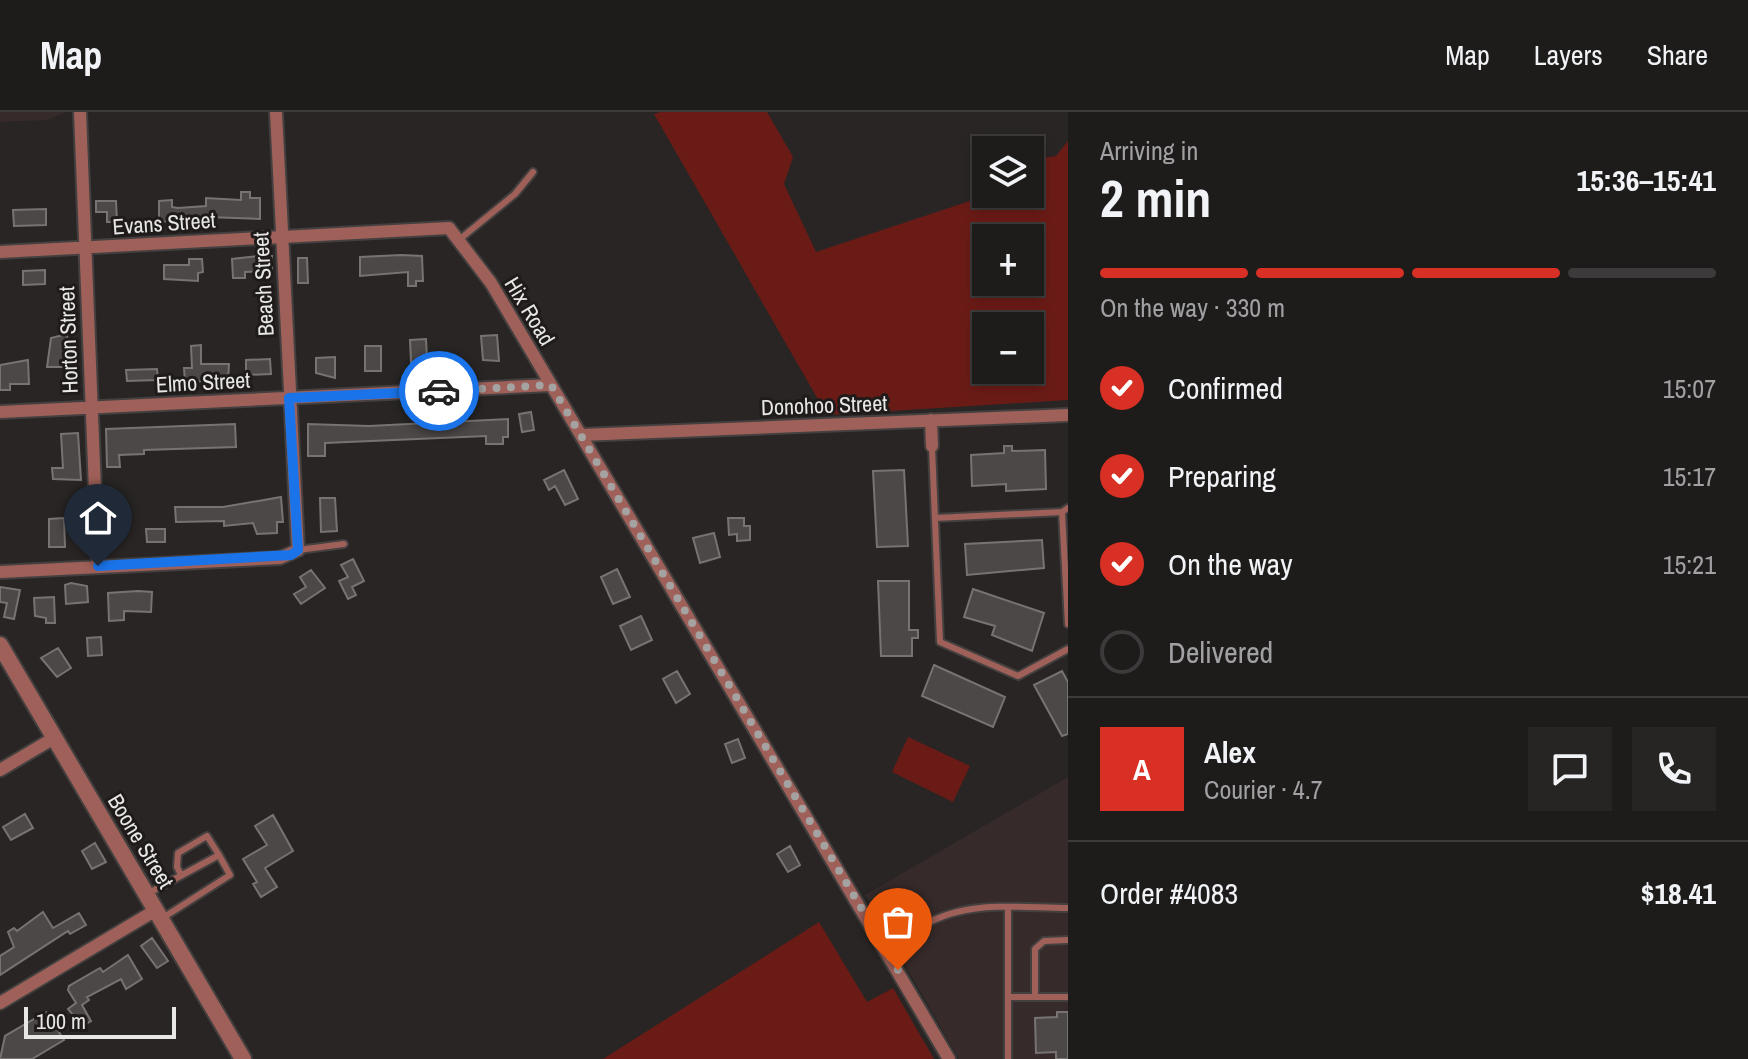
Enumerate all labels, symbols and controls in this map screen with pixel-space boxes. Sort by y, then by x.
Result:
text: Map [40,30,102,81]
text: Map [1445,36,1490,74]
text: Layers [1534,36,1603,74]
text: Share [1647,36,1708,74]
text: Arriving in [1100,133,1198,168]
map controls [972,136,1044,384]
button: layers [972,136,1044,208]
text: 15:36–15:41 [1577,160,1716,200]
text: 2 min [1100,163,1211,233]
street label: Evans Street [111,204,217,242]
button: + [972,224,1044,296]
street label: Beach Street [245,231,281,337]
street label: Hix Road [498,271,562,351]
street label: Horton Street [51,286,85,394]
text: On the way · 330 m [1100,290,1285,325]
button: − [972,312,1044,384]
courier [399,351,479,431]
street label: Elmo Street [155,365,251,399]
icon: check [1100,366,1144,410]
text: Confirmed [1168,368,1283,408]
icon: car [417,369,461,413]
text: 15:07 [1663,371,1716,406]
street label: Donohoo Street [760,388,888,422]
icon: check [1100,454,1144,498]
text: Preparing [1168,456,1276,496]
text: 15:17 [1663,459,1716,494]
pin [64,484,132,566]
icon: home [76,496,120,540]
icon: check [1100,542,1144,586]
text: On the way [1168,544,1292,584]
text: 15:21 [1663,547,1716,582]
text: Delivered [1168,632,1273,672]
button: chat [1528,727,1612,811]
button: phone [1632,727,1716,811]
text: Alex [1204,732,1256,772]
text: A [1133,749,1151,789]
text: Courier · 4.7 [1204,772,1323,807]
street label: Boone Street [101,788,181,894]
text: Order #4083 [1100,873,1238,913]
text: $18.41 [1641,873,1716,913]
pin [864,888,932,970]
icon: bag [876,900,920,944]
scale bar [24,1003,176,1039]
text: 100 m [36,1006,86,1036]

